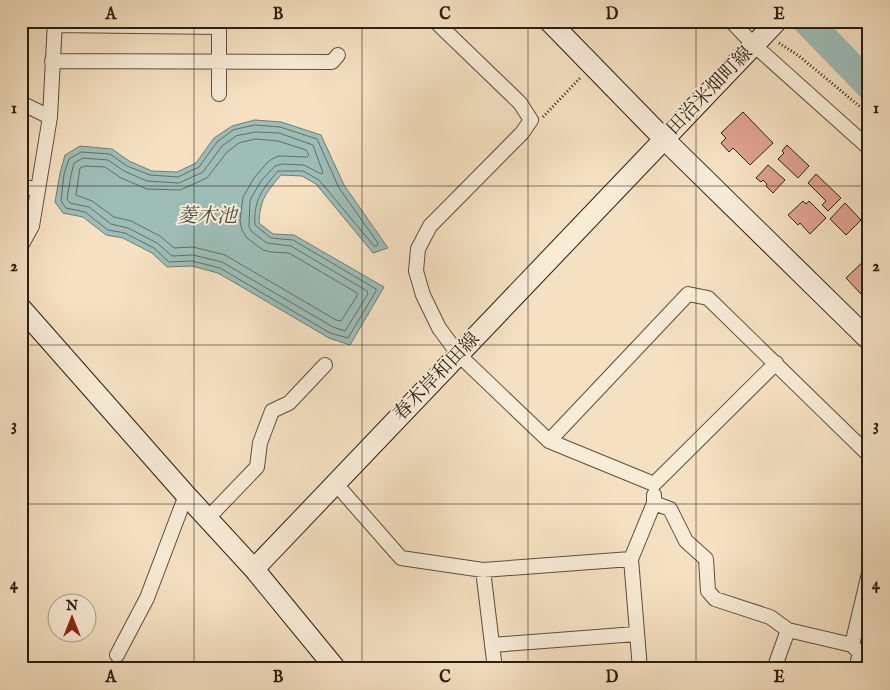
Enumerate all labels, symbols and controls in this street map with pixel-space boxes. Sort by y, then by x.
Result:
text: A [105,5,118,25]
text: B [273,5,284,25]
text: C [439,5,451,25]
text: D [606,5,619,25]
text: E [773,5,785,25]
street label: 田治米畑町線 [662,42,758,140]
text: 1 [11,99,17,119]
text: 1 [873,99,879,119]
water label: 菱木池 [177,204,239,229]
text: 2 [10,257,18,277]
text: 2 [872,257,880,277]
street label: 春木岸和田線 [389,328,485,426]
text: 3 [11,416,17,436]
text: 3 [873,416,879,436]
text: 4 [10,575,19,595]
text: 4 [872,575,881,595]
north arrow [48,592,98,642]
text: N [65,597,78,615]
text: A [105,668,118,688]
text: B [273,668,284,688]
text: C [439,668,451,688]
text: D [606,668,619,688]
text: E [773,668,785,688]

